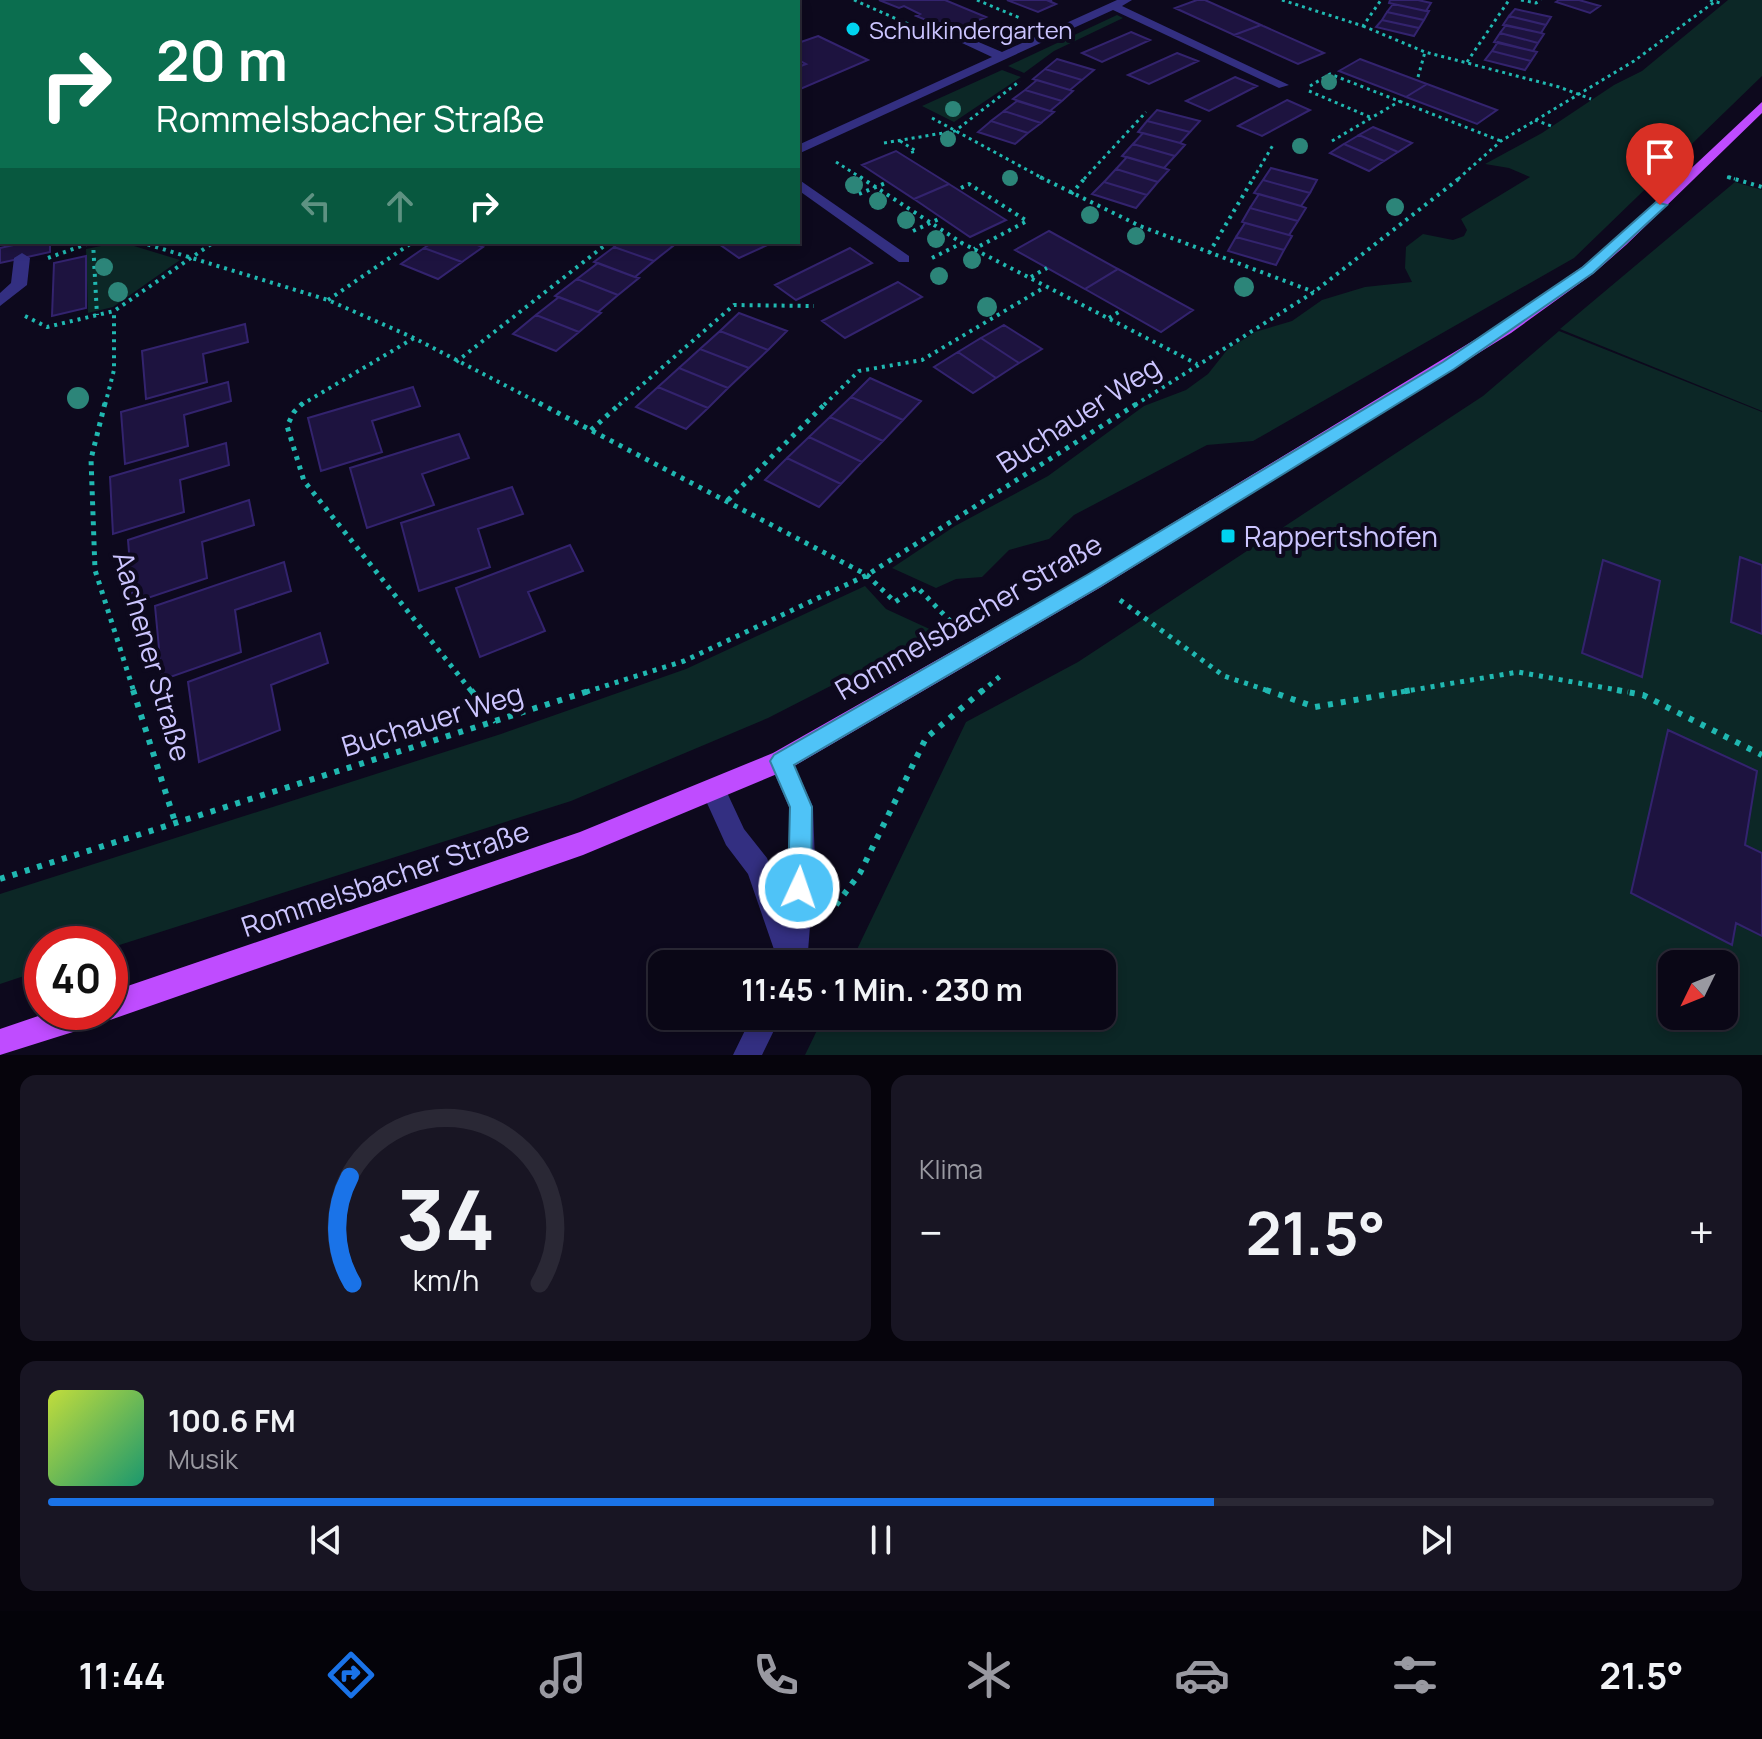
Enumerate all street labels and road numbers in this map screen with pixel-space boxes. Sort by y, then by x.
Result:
street label: Buchauer Weg [989,347,1167,481]
street label: Rommelsbacher Straße [828,524,1108,708]
street label: Aachener Straße [105,547,201,765]
street label: Buchauer Weg [337,673,527,765]
street label: Rommelsbacher Straße [236,811,534,945]

